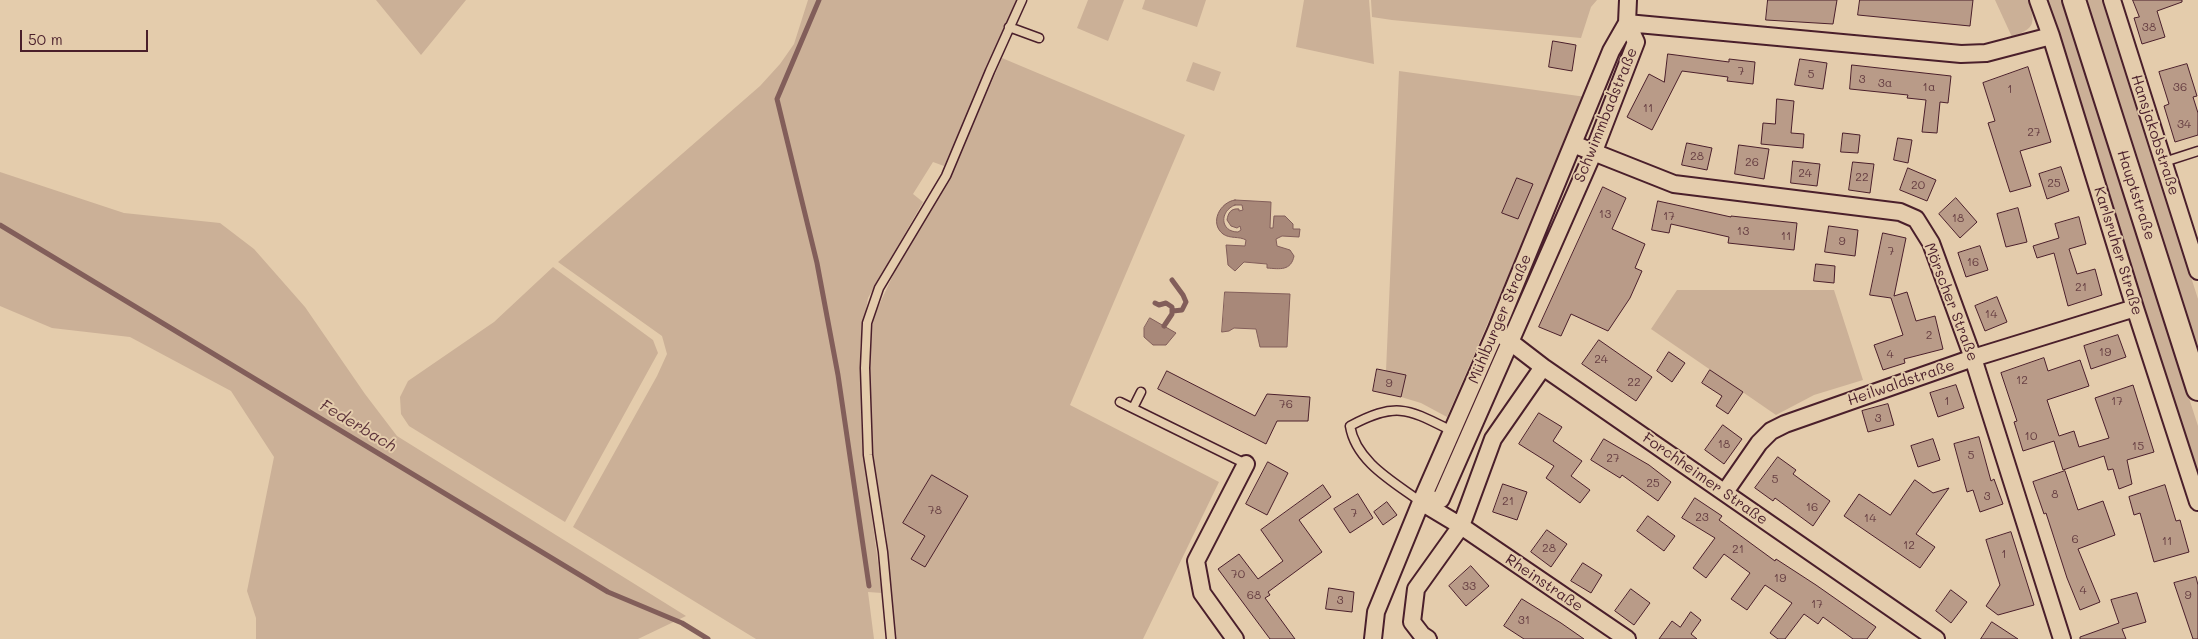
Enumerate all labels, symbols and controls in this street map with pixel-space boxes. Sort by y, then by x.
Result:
scale bar [22,20,150,52]
house number: 38 [2142,20,2156,34]
text: 50 m [28,29,63,49]
street label: Schwimmbadstraße [1571,45,1641,185]
house number: 7 [1738,64,1744,78]
house number: 5 [1808,67,1814,81]
house number: 3 [1858,72,1866,86]
street label: Hansjakobstraße [2127,72,2183,198]
house number: 3a [1878,76,1892,90]
house number: 1a [1923,80,1935,94]
house number: 36 [2173,80,2187,94]
house number: 1 [2007,82,2013,96]
house number: 11 [1643,101,1653,115]
house number: 34 [2177,117,2191,131]
house number: 27 [2027,125,2041,139]
street label: Hauptstraße [2113,148,2159,242]
house number: 28 [1690,149,1704,163]
house number: 26 [1745,155,1759,169]
house number: 24 [1798,166,1812,180]
house number: 22 [1855,170,1869,184]
house number: 25 [2047,176,2061,190]
house number: 20 [1911,178,1925,192]
street label: Karlsruher Straße [2090,185,2146,317]
house number: 13 [1599,207,1611,221]
house number: 17 [1663,209,1675,223]
house number: 18 [1952,211,1964,225]
house number: 13 [1737,224,1749,238]
house number: 11 [1781,229,1791,243]
house number: 9 [1838,234,1846,248]
street label: Mörscher Straße [1920,240,1982,364]
house number: 7 [1888,244,1894,258]
street label: Mühlburger Straße [1465,252,1535,386]
house number: 16 [1967,255,1979,269]
house number: 21 [2075,280,2087,294]
house number: 14 [1985,307,1997,321]
house number: 2 [1926,328,1932,342]
house number: 19 [2099,345,2111,359]
house number: 4 [1886,347,1894,361]
house number: 24 [1594,352,1608,366]
street label: Heilwaldstraße [1845,356,1957,410]
house number: 12 [2016,373,2028,387]
house number: 22 [1627,375,1641,389]
house number: 9 [1385,376,1393,390]
house number: 1 [1944,394,1950,408]
house number: 17 [2111,394,2123,408]
water label: Federbach [316,396,400,456]
house number: 76 [1279,397,1293,411]
house number: 3 [1874,411,1882,425]
street label: Forchheimer Straße [1639,429,1771,529]
house number: 10 [2025,429,2037,443]
house number: 18 [1718,437,1730,451]
house number: 15 [2132,439,2144,453]
house number: 5 [1968,448,1974,462]
house number: 27 [1606,451,1620,465]
house number: 5 [1772,472,1778,486]
house number: 25 [1646,476,1660,490]
house number: 8 [2051,487,2059,501]
house number: 3 [1983,489,1991,503]
house number: 21 [1502,494,1514,508]
house number: 16 [1806,500,1818,514]
house number: 78 [928,503,942,517]
house number: 7 [1351,506,1357,520]
house number: 23 [1695,510,1709,524]
house number: 14 [1864,511,1876,525]
house number: 6 [2071,532,2079,546]
house number: 11 [2162,534,2172,548]
house number: 12 [1903,538,1915,552]
house number: 28 [1542,541,1556,555]
house number: 21 [1732,542,1744,556]
house number: 1 [2001,547,2007,561]
street label: Rheinstraße [1502,550,1586,616]
house number: 70 [1231,567,1245,581]
house number: 19 [1774,571,1786,585]
house number: 33 [1462,579,1476,593]
house number: 4 [2079,583,2087,597]
house number: 68 [1247,588,1261,602]
house number: 9 [2184,588,2192,602]
house number: 3 [1336,593,1344,607]
house number: 17 [1811,597,1823,611]
house number: 31 [1518,613,1530,627]

